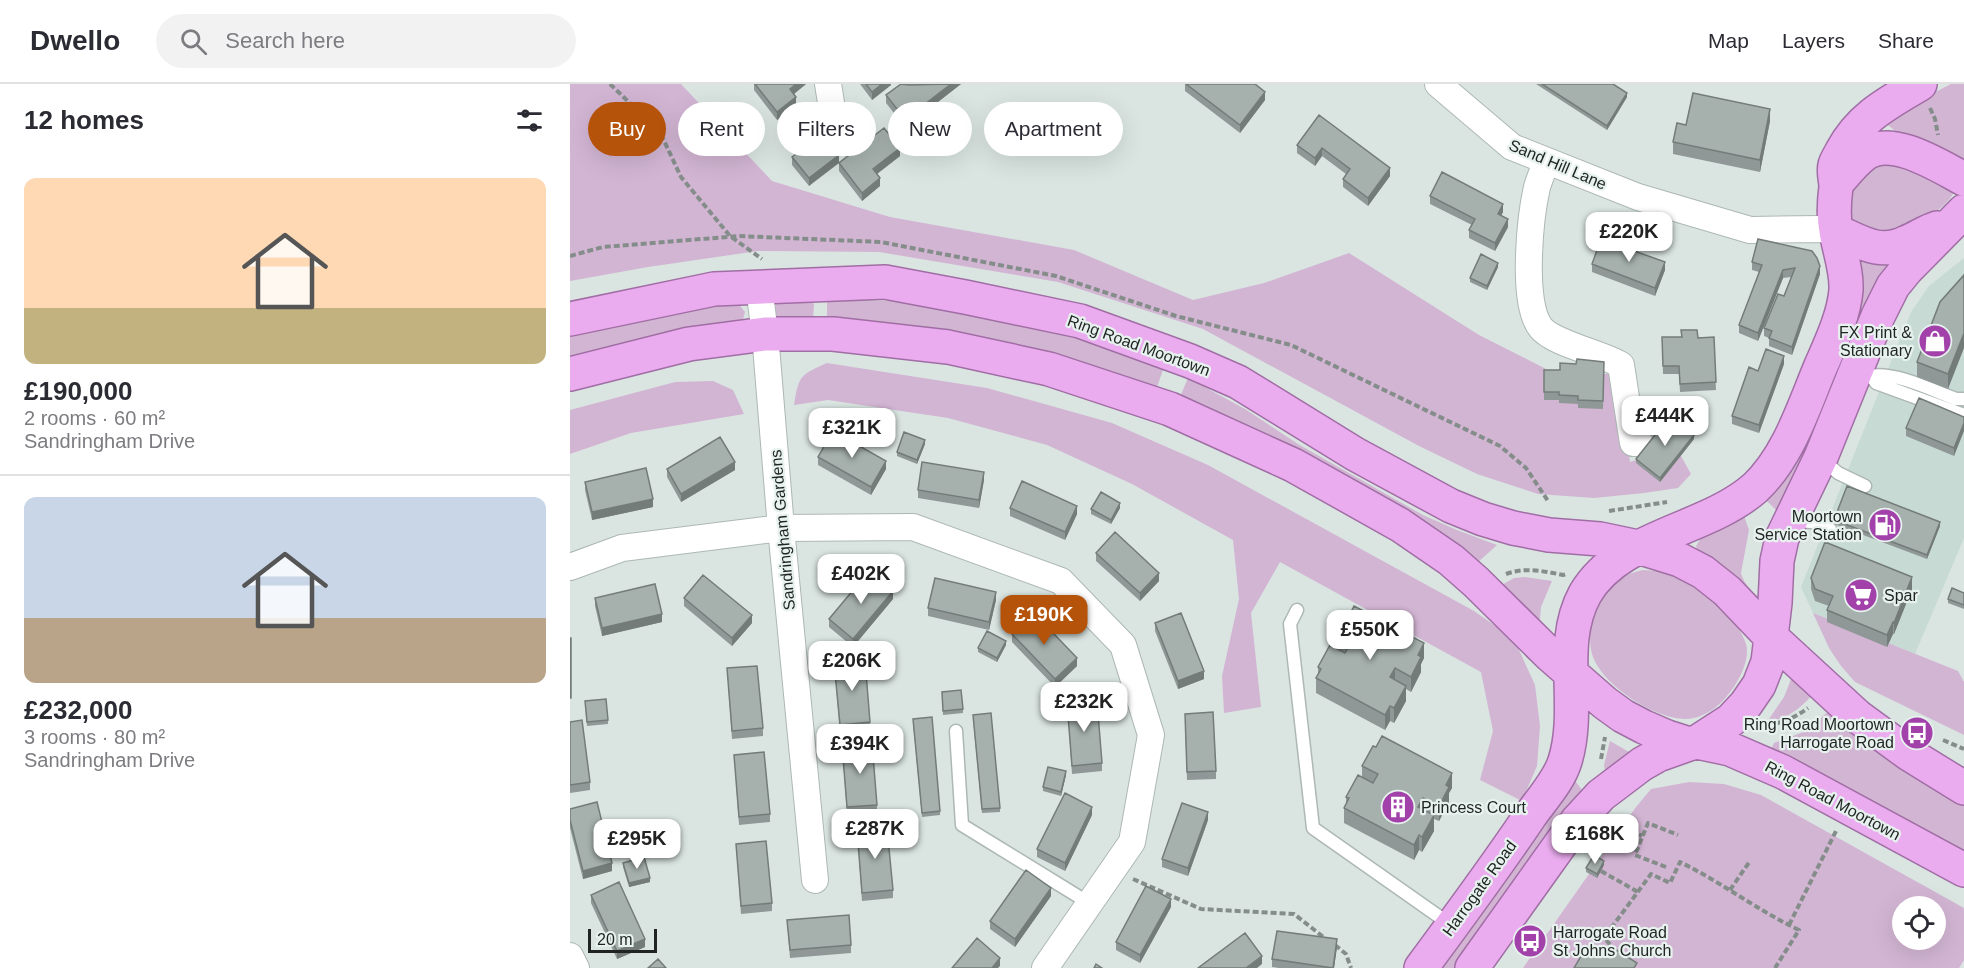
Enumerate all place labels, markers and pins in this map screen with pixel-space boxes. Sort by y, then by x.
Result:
pin: £220K [1587,212,1671,263]
shop icon: FX Print & Stationary [1917,323,1953,359]
place label: FX Print & Stationary [1839,324,1912,359]
pin: £444K [1623,396,1707,447]
pin: £321K [810,408,894,459]
fuel station icon: Moortown Service Station [1867,507,1903,543]
place label: Moortown Service Station [1754,508,1862,543]
pin: £402K [819,554,903,605]
supermarket icon: Spar [1843,577,1879,613]
place label: Spar [1884,587,1918,604]
pin: £190K [1002,595,1086,646]
pin: £550K [1328,610,1412,661]
pin: £206K [810,641,894,692]
pin: £232K [1042,682,1126,733]
bus stop icon: Ring Road Moortown Harrogate Road [1899,715,1935,751]
place label: Ring Road Moortown Harrogate Road [1744,716,1894,751]
pin: £394K [818,724,902,775]
building icon: Princess Court [1380,789,1416,825]
place label: Princess Court [1421,799,1526,816]
pin: £287K [833,809,917,860]
pin: £168K [1553,814,1637,865]
pin: £295K [595,819,679,870]
bus stop icon: Harrogate Road St Johns Church [1512,923,1548,959]
place label: Harrogate Road St Johns Church [1553,924,1671,959]

